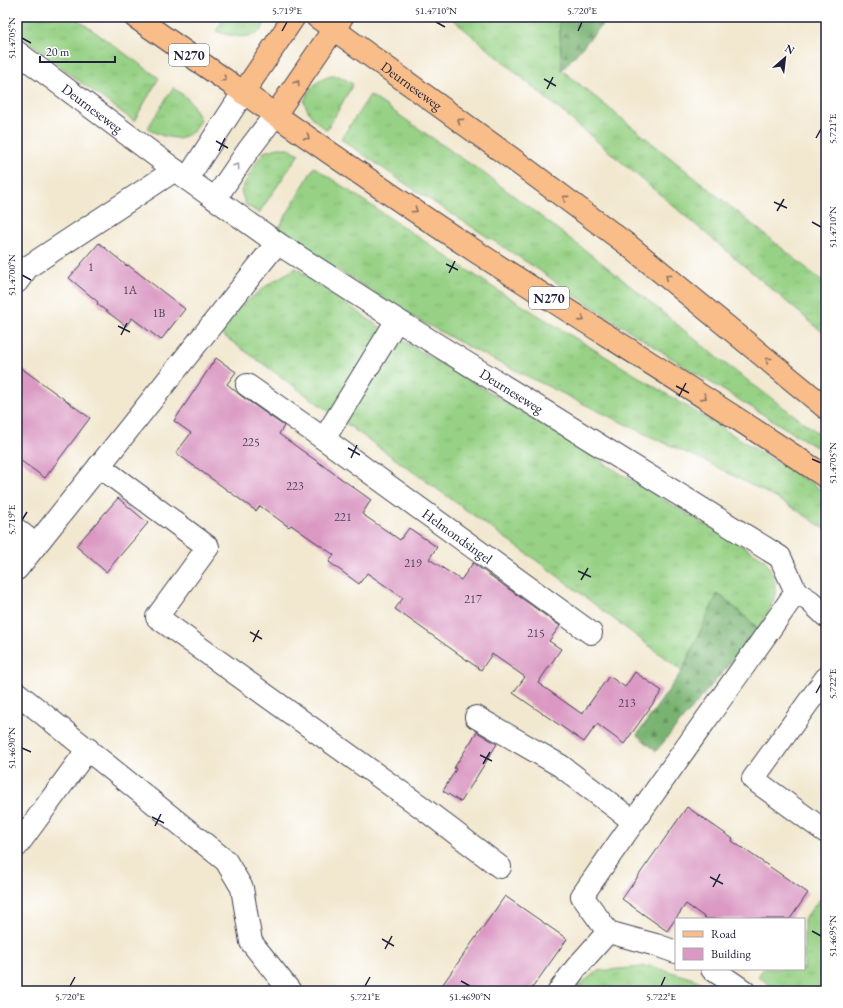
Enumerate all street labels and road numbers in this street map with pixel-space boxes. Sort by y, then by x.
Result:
road number: N270 [169,44,209,66]
street label: Deurneseweg [377,57,447,115]
street label: Deurneseweg [58,80,127,137]
road number: N270 [529,287,569,309]
street label: Deurneseweg [476,364,548,418]
street label: Helmondsingel [419,504,497,568]

